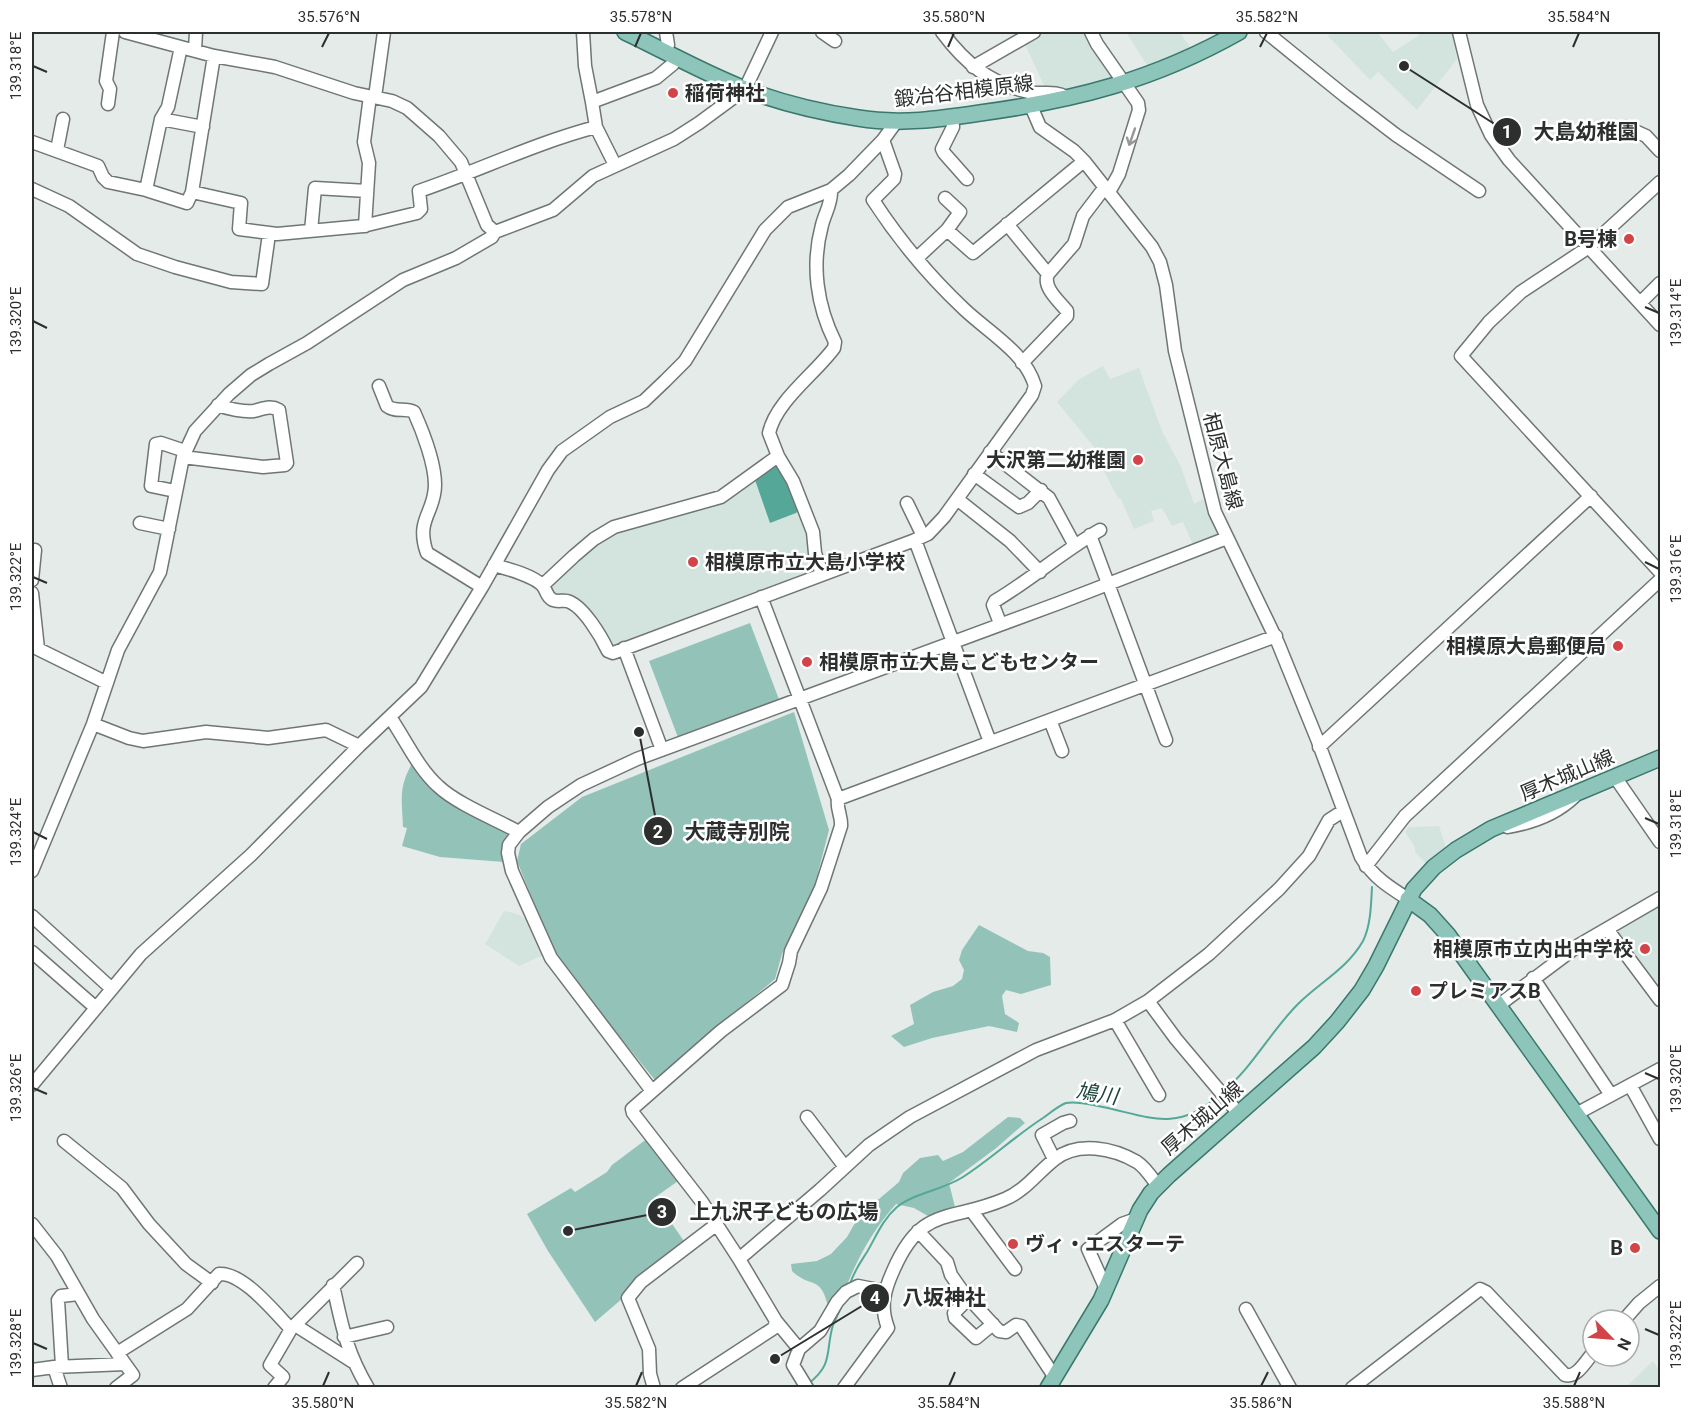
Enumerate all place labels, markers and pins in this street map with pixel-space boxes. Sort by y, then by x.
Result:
place label: 稲荷神社 [685,81,765,105]
marker: 稲荷神社 [666,86,680,100]
callout: 大島幼稚園 [1492,113,1651,152]
place label: B号棟 [1564,227,1617,251]
marker: B号棟 [1622,232,1636,246]
place label: 大沢第二幼稚園 [986,448,1126,472]
marker: 大沢第二幼稚園 [1131,453,1145,467]
place label: 相模原市立大島小学校 [705,550,905,574]
marker: 相模原市立大島小学校 [686,555,700,569]
place label: 相模原大島郵便局 [1446,634,1606,658]
marker: 相模原大島郵便局 [1611,639,1625,653]
place label: 相模原市立大島こどもセンター [819,650,1099,674]
marker: 相模原市立大島こどもセンター [800,655,814,669]
callout: 大蔵寺別院 [643,812,802,851]
place label: 相模原市立内出中学校 [1433,937,1633,961]
marker: 相模原市立内出中学校 [1638,942,1652,956]
place label: プレミアスB [1428,979,1541,1003]
marker: プレミアスB [1409,984,1423,998]
callout: 上九沢子どもの広場 [647,1192,890,1231]
place label: ヴィ・エスターテ [1025,1232,1185,1256]
place label: B [1610,1236,1623,1260]
marker: ヴィ・エスターテ [1006,1237,1020,1251]
marker: B [1628,1241,1642,1255]
callout: 八坂神社 [860,1279,998,1318]

